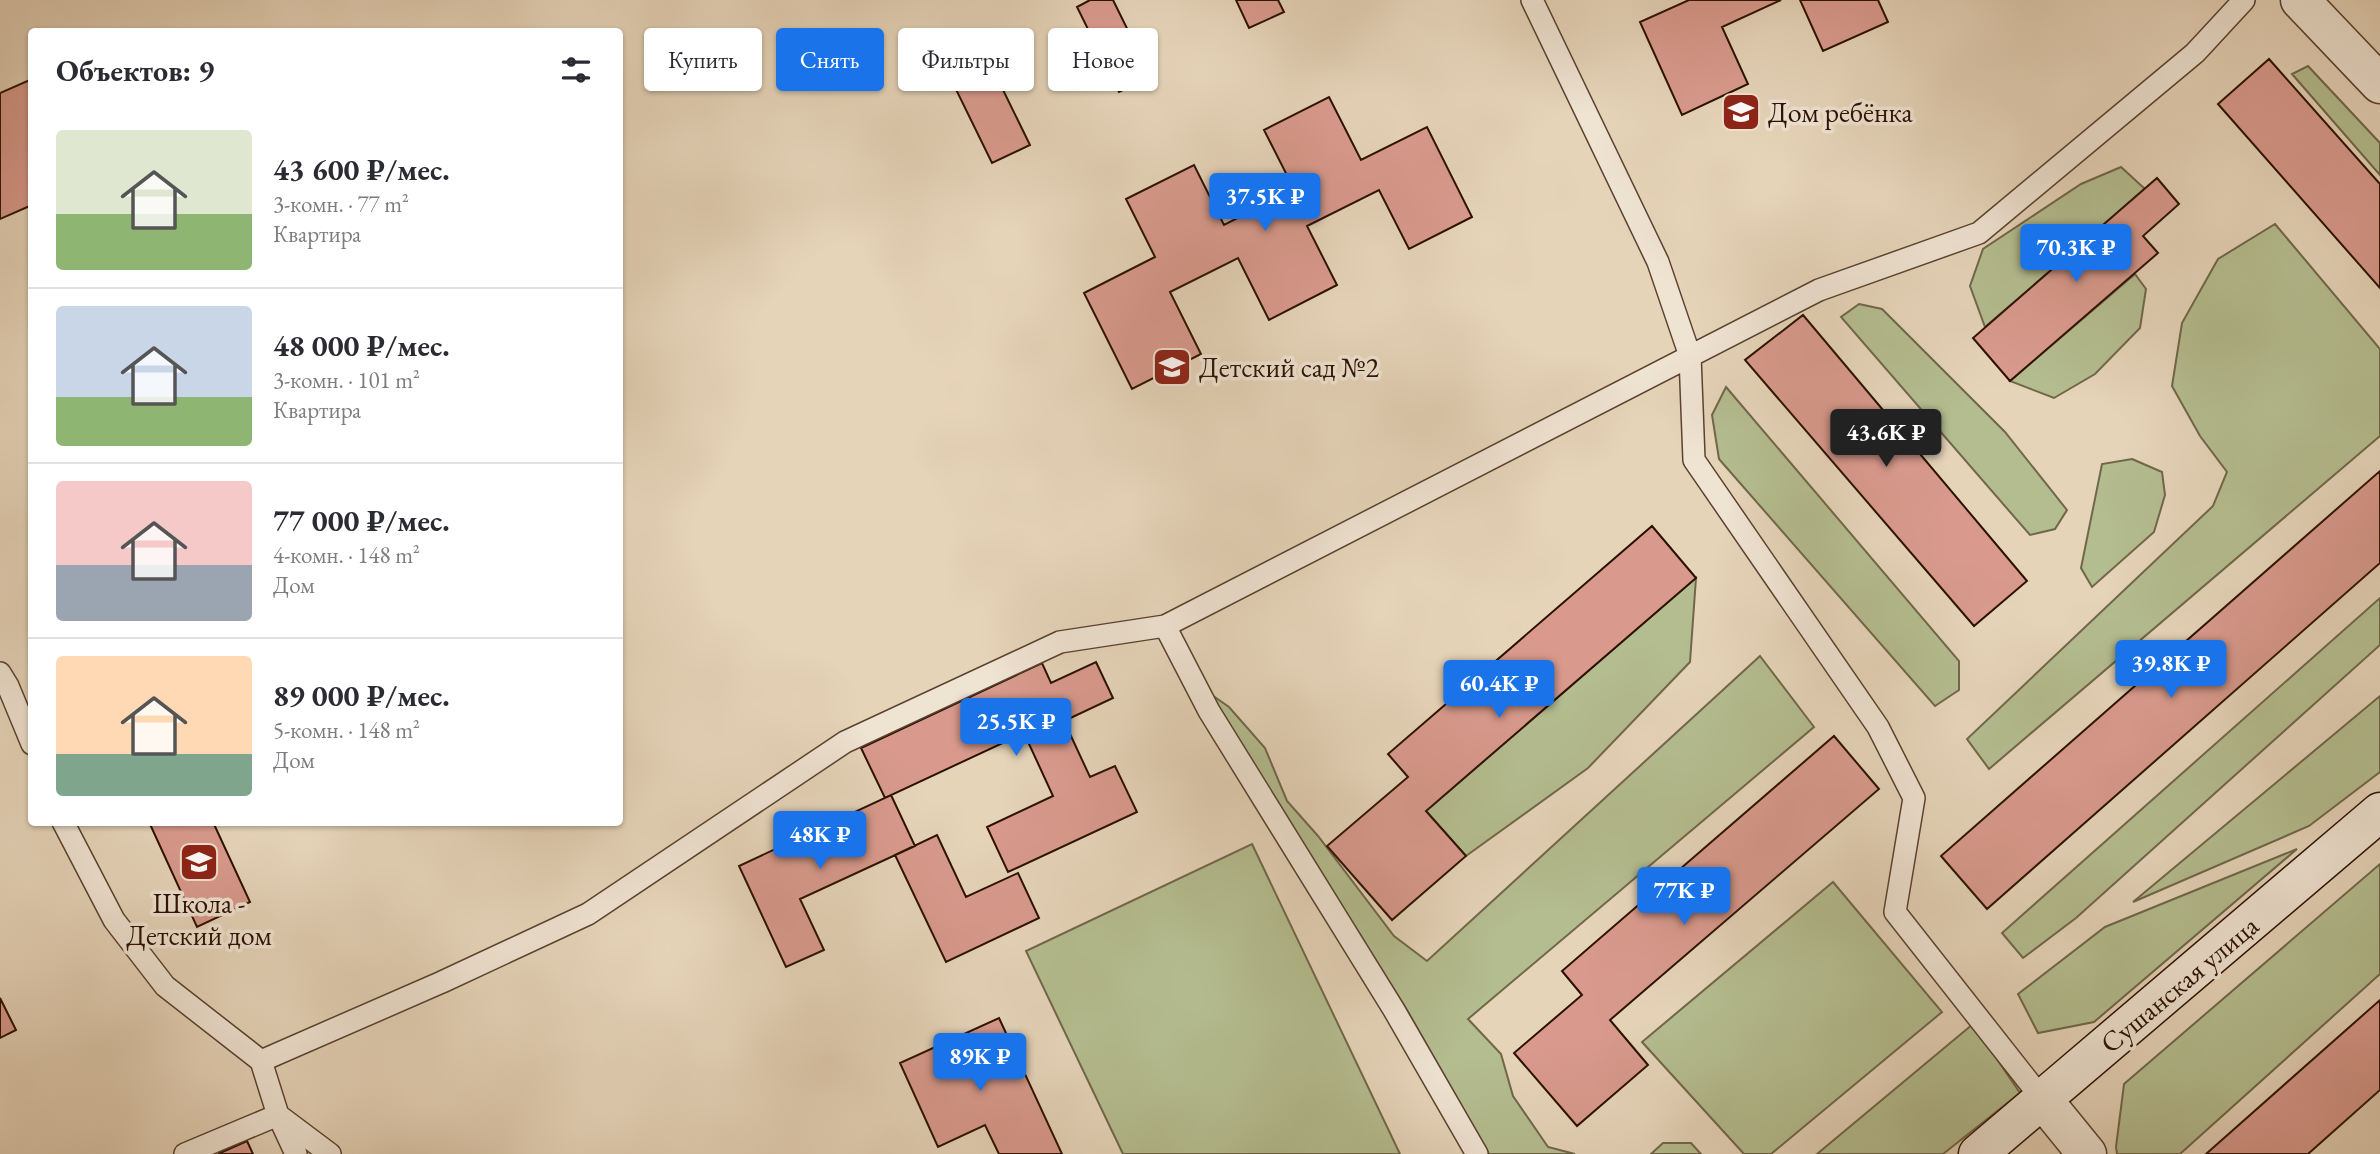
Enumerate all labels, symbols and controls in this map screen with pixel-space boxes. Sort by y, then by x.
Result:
chip: Купить [644,28,762,91]
chip: Снять [776,28,884,91]
chip: Фильтры [898,28,1034,91]
chip: Новое [1048,28,1158,91]
text: Объектов: 9 [56,51,214,90]
icon: filters [557,51,595,89]
school or university icon: Дом ребёнка [1720,91,1762,133]
place label: Дом ребёнка [1768,94,1914,130]
text: 43 600 ₽/мес. [273,150,450,189]
icon: home [112,158,196,242]
pin: 37.5K ₽ [1200,174,1330,233]
text: 37.5K ₽ [1225,181,1305,211]
text: 3-комн. · 77 m² [273,189,409,219]
text: Квартира [273,219,361,249]
pin: 70.3K ₽ [2011,224,2141,284]
text: 70.3K ₽ [2036,232,2116,262]
text: 48 000 ₽/мес. [273,326,450,365]
icon: home [112,334,196,418]
school or university icon: Детский сад №2 [1151,346,1193,388]
place label: Детский сад №2 [1199,349,1379,385]
text: 3-комн. · 101 m² [273,365,420,395]
text: Квартира [273,395,361,425]
pin: 43.6K ₽ [1821,410,1951,469]
text: 43.6K ₽ [1846,417,1926,447]
text: 77 000 ₽/мес. [273,501,450,540]
icon: home [112,509,196,593]
text: 4-комн. · 148 m² [273,540,420,570]
text: Дом [273,570,315,600]
pin: 39.8K ₽ [2106,640,2236,700]
text: 39.8K ₽ [2131,648,2211,678]
pin: 60.4K ₽ [1434,660,1564,720]
text: 60.4K ₽ [1459,668,1539,698]
text: 89 000 ₽/мес. [273,676,450,715]
icon: home [112,684,196,768]
pin: 25.5K ₽ [951,698,1081,758]
text: 25.5K ₽ [976,706,1056,736]
text: 5-комн. · 148 m² [273,715,420,745]
text: Дом [273,745,315,775]
pin: 48K ₽ [771,812,869,871]
text: 48K ₽ [789,819,851,849]
school or university icon: Школа - Детский дом [178,841,220,883]
pin: 77K ₽ [1635,867,1733,927]
text: 77K ₽ [1653,875,1715,905]
place label: Школа - Детский дом [126,885,272,953]
street label: Сушанская улица [2092,907,2266,1061]
pin: 89K ₽ [931,1034,1029,1093]
text: 89K ₽ [949,1041,1011,1071]

